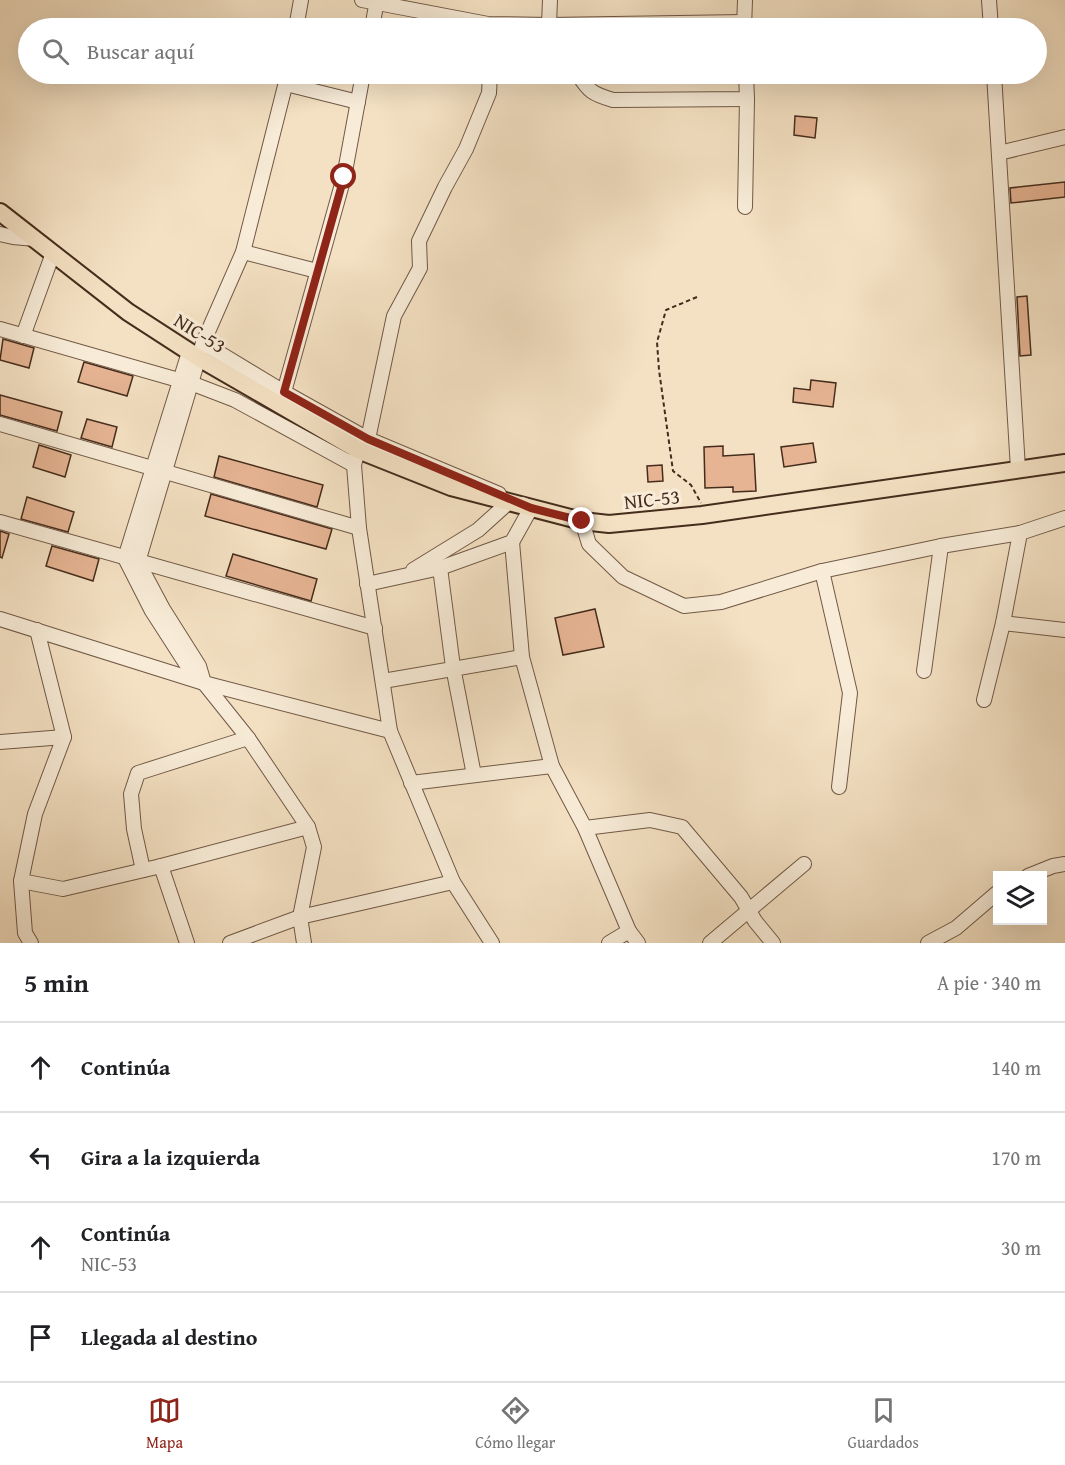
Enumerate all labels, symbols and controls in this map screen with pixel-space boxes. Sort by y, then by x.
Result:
search box [18,18,1047,84]
icon: search [39,35,72,68]
text: Buscar aquí [87,35,194,67]
route start [330,163,356,189]
street label: NIC-53 [169,305,232,360]
street label: NIC-53 [622,481,681,516]
route end [568,507,594,533]
map controls [993,871,1047,925]
button: layers [993,871,1047,925]
text: 5 min [24,963,89,1002]
text: A pie · 340 m [937,968,1041,997]
icon: ahead [24,1051,57,1084]
text: Continúa [81,1051,170,1083]
text: 140 m [991,1053,1041,1082]
icon: left [24,1141,57,1174]
text: Gira a la izquierda [81,1141,260,1173]
text: 170 m [991,1143,1041,1172]
text: Continúa [81,1217,170,1249]
icon: ahead [24,1231,57,1264]
text: 30 m [1001,1233,1041,1262]
text: NIC-53 [81,1249,137,1278]
icon: arrive [24,1321,57,1354]
text: Llegada al destino [81,1321,257,1353]
tab: Mapa [146,1394,183,1454]
tab: Cómo llegar [475,1394,555,1454]
tab: Guardados [848,1394,919,1454]

